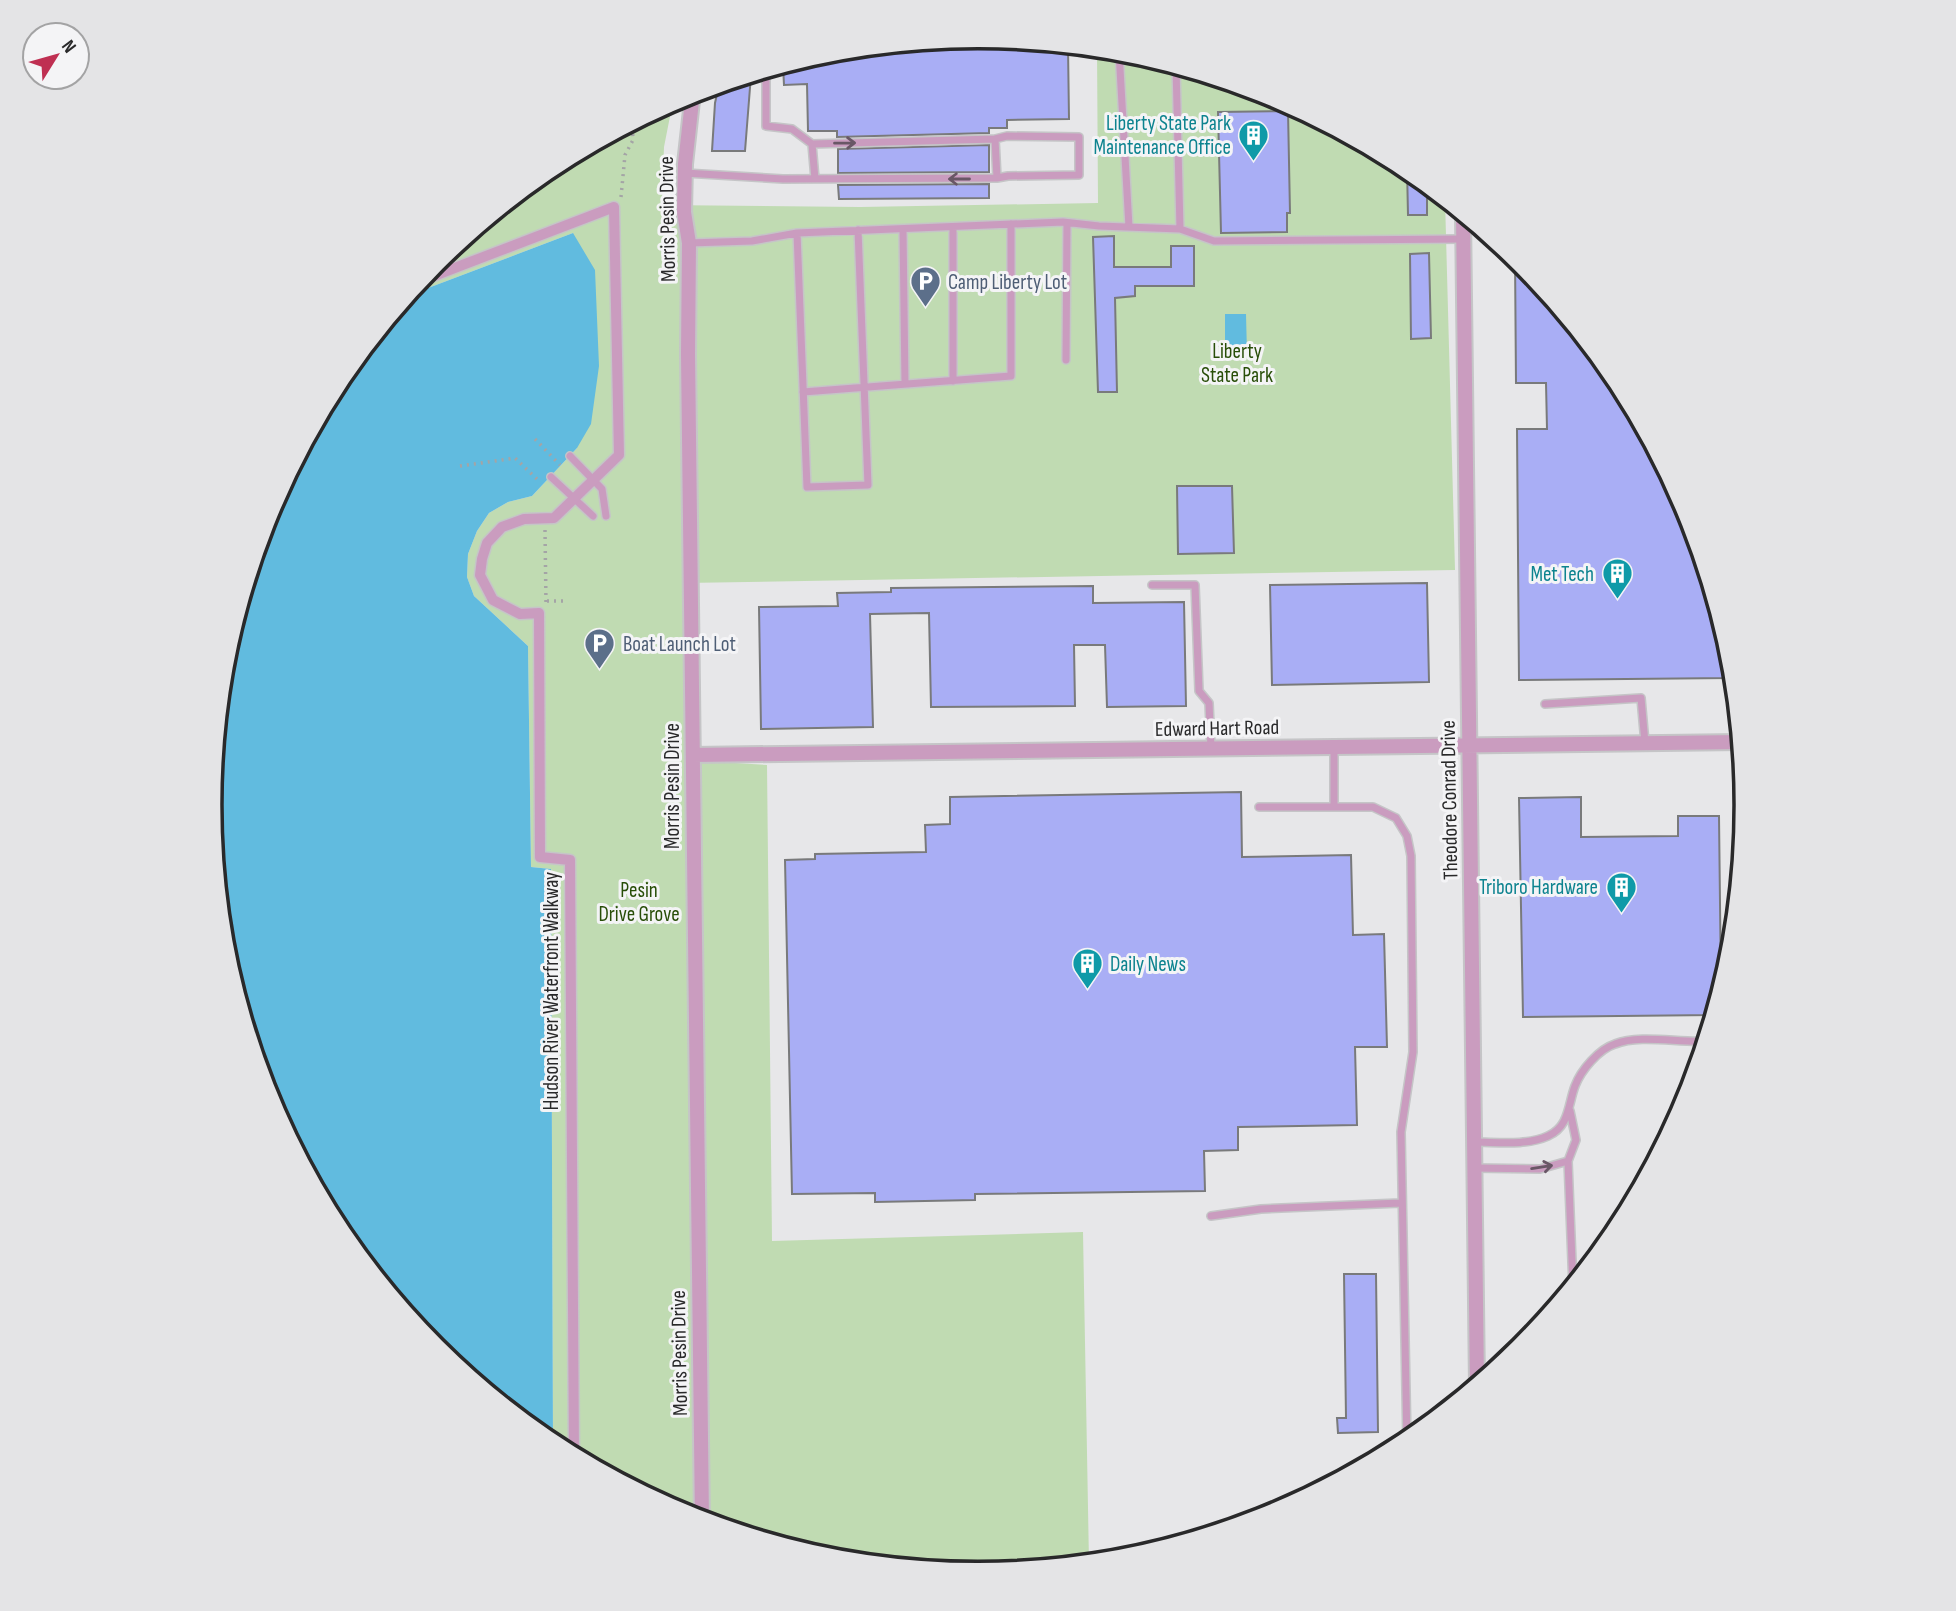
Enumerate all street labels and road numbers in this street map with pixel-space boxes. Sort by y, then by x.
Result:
street label: Morris Pesin Drive [654,156,681,282]
street label: Edward Hart Road [1155,715,1279,742]
street label: Theodore Conrad Drive [1436,720,1463,880]
street label: Morris Pesin Drive [660,723,685,849]
street label: Hudson River Waterfront Walkway [539,872,564,1110]
street label: Morris Pesin Drive [666,1290,693,1416]

